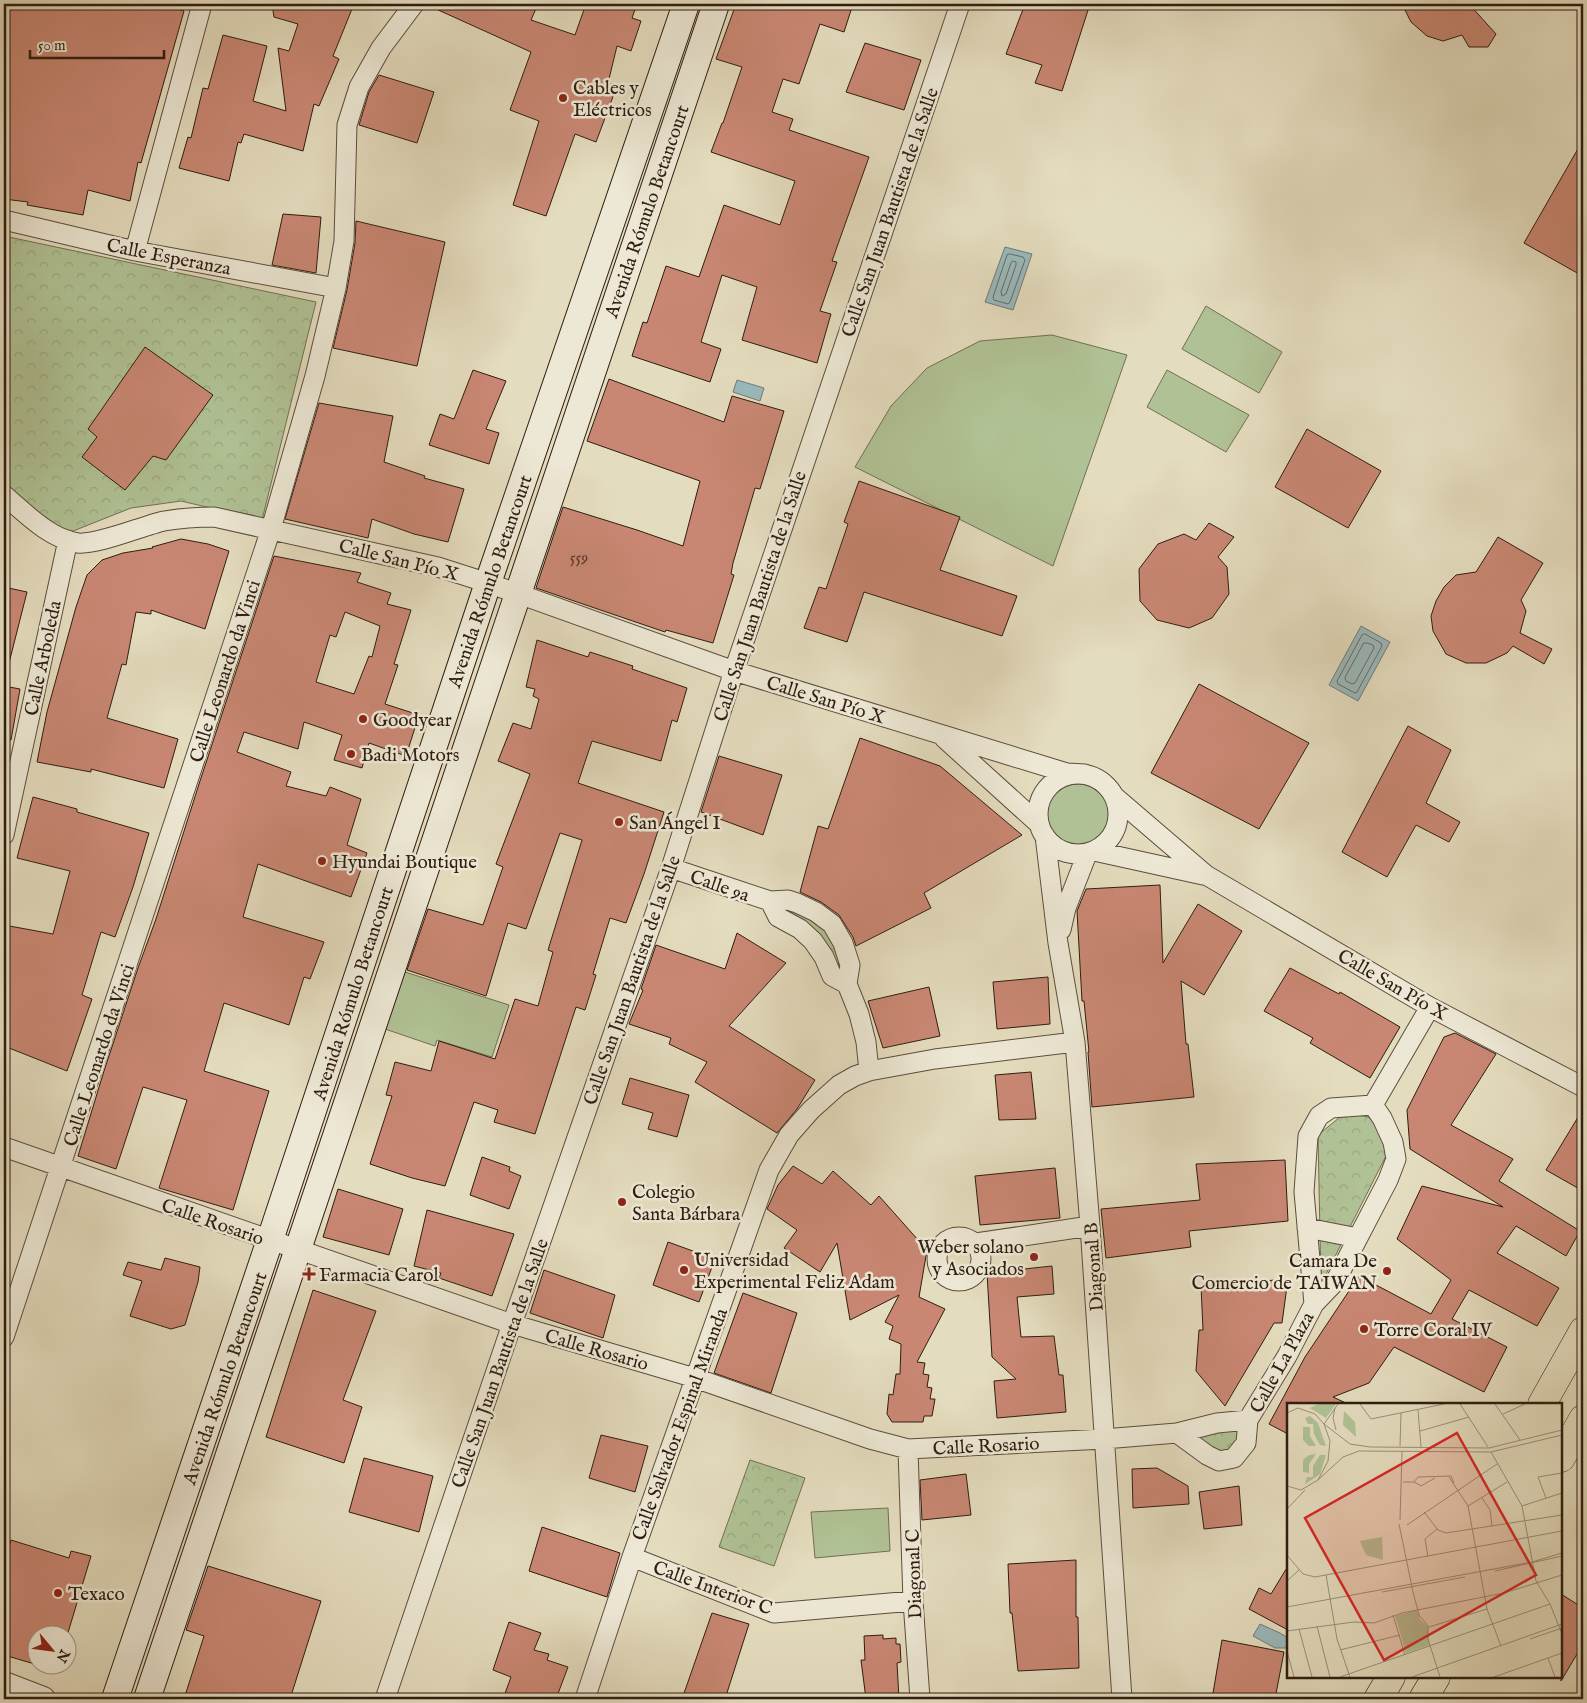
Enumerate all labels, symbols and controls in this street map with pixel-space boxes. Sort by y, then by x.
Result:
scale bar [30,28,164,60]
text: 50 m [38,36,66,55]
place label: Cables y Eléctricos [573,77,652,123]
street label: Calle San Juan Bautista de la Salle [837,85,945,340]
marker: Cables y Eléctricos [557,92,569,104]
street label: Avenida Rómulo Betancourt [600,102,696,322]
street label: Calle Esperanza [104,234,234,282]
street label: Calle San Juan Bautista de la Salle [709,468,813,725]
street label: Avenida Rómulo Betancourt [443,472,539,692]
street label: Calle San Pío X [336,534,462,588]
house number: 559 [570,549,588,569]
street label: Calle Leonardo da Vinci [185,577,267,766]
street label: Calle Arboleda [20,598,68,718]
street label: Calle San Pío X [763,671,888,731]
place label: Goodyear [373,709,452,733]
marker: Goodyear [357,713,369,725]
place label: Badi Motors [361,744,459,768]
marker: Badi Motors [345,748,357,760]
place label: San Ángel I [629,811,721,836]
marker: San Ángel I [613,816,625,828]
place label: Hyundai Boutique [332,851,477,875]
street label: Calle San Juan Bautista de la Salle [579,853,687,1108]
marker: Hyundai Boutique [316,855,328,867]
street label: Calle 9a [686,866,753,909]
street label: Avenida Rómulo Betancourt [308,883,400,1105]
street label: Calle San Pío X [1333,945,1452,1027]
street label: Calle Leonardo da Vinci [59,961,141,1150]
place label: Colegio Santa Bárbara [632,1181,741,1227]
street label: Calle Rosario [158,1194,267,1252]
marker: Colegio Santa Bárbara [616,1196,628,1208]
street label: Diagonal B [1080,1222,1110,1312]
street label: Calle San Juan Bautista de la Salle [447,1236,555,1491]
place label: Weber solano y Asociados [917,1236,1024,1282]
place label: Universidad Experimental Feliz Adam [694,1249,895,1295]
place label: Camara De Comercio de TAIWAN [1191,1250,1377,1296]
marker: Weber solano y Asociados [1028,1251,1040,1263]
place label: Farmacia Carol [319,1264,439,1288]
marker: Universidad Experimental Feliz Adam [678,1264,690,1276]
marker: Camara De Comercio de TAIWAN [1381,1265,1393,1277]
marker: Farmacia Carol [303,1268,315,1280]
street label: Avenida Rómulo Betancourt [178,1269,274,1489]
street label: Calle Salvador Espinal Miranda [628,1305,734,1544]
street label: Calle La Plaza [1245,1307,1321,1418]
place label: Torre Coral IV [1374,1319,1493,1343]
marker: Torre Coral IV [1358,1323,1370,1335]
street label: Calle Rosario [542,1325,651,1377]
inset map [1287,1403,1562,1678]
street label: Calle Rosario [932,1432,1040,1462]
street label: Diagonal C [901,1528,929,1619]
street label: Calle Interior C [649,1556,775,1622]
place label: Texaco [68,1583,125,1607]
marker: Texaco [52,1587,64,1599]
north arrow [28,1626,78,1676]
text: N [52,1645,74,1665]

